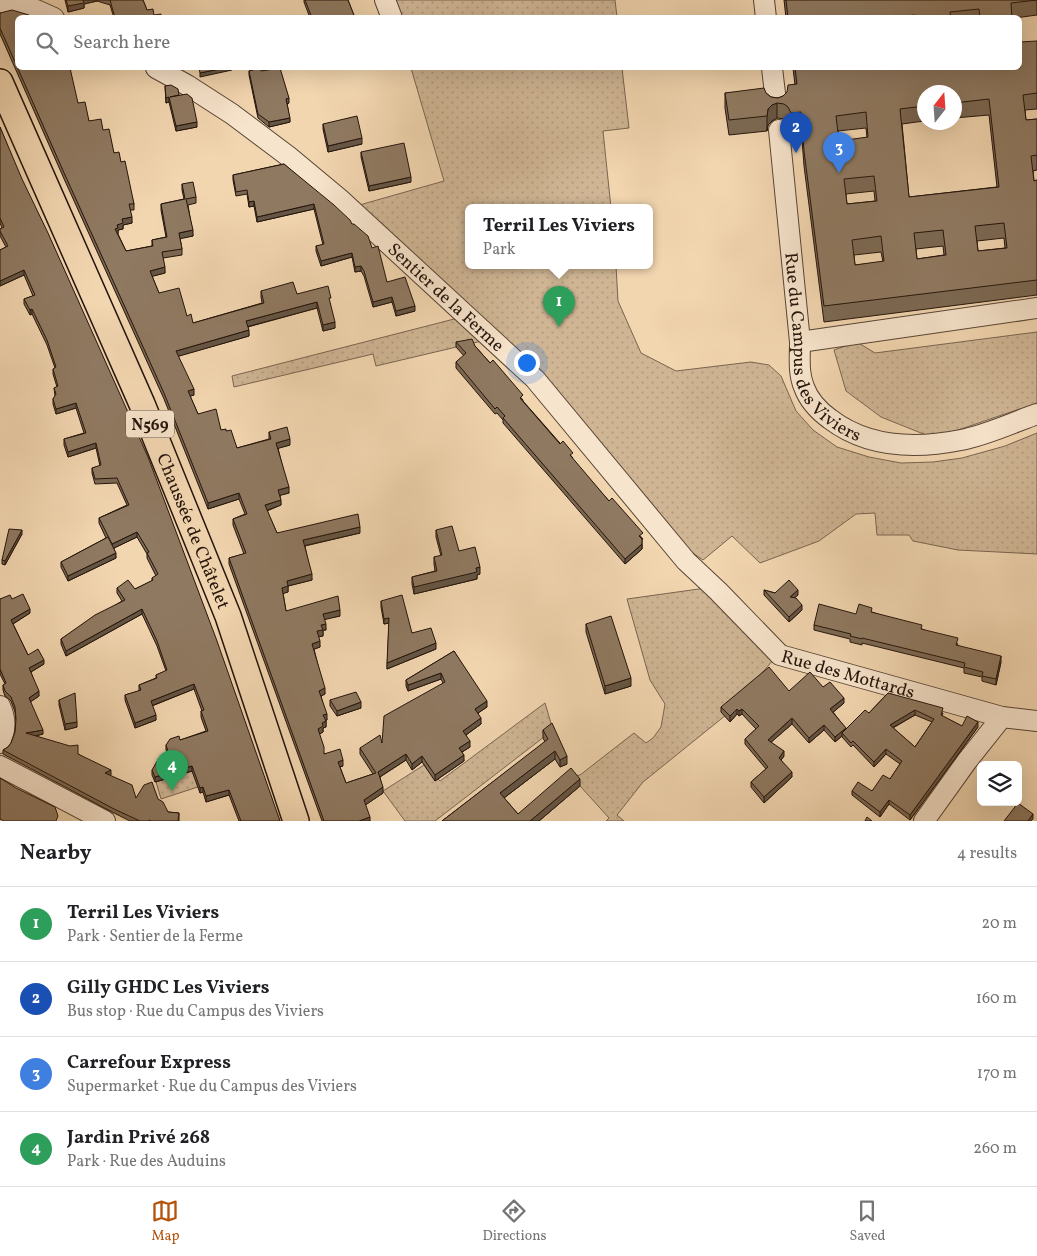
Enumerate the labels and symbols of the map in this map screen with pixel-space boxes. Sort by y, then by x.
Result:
north arrow [917,85,962,130]
pin: 2 [780,112,812,153]
pin: 3 [823,132,855,173]
street label: Sentier de la Ferme [381,238,509,359]
street label: Rue du Campus des Viviers [777,251,864,449]
pin: 1 [543,286,575,327]
your location [514,350,540,376]
road number: N569 [126,410,174,438]
street label: Chaussée de Châtelet [149,450,235,613]
street label: Rue des Mottards [778,645,917,706]
pin: 4 [156,750,188,791]

